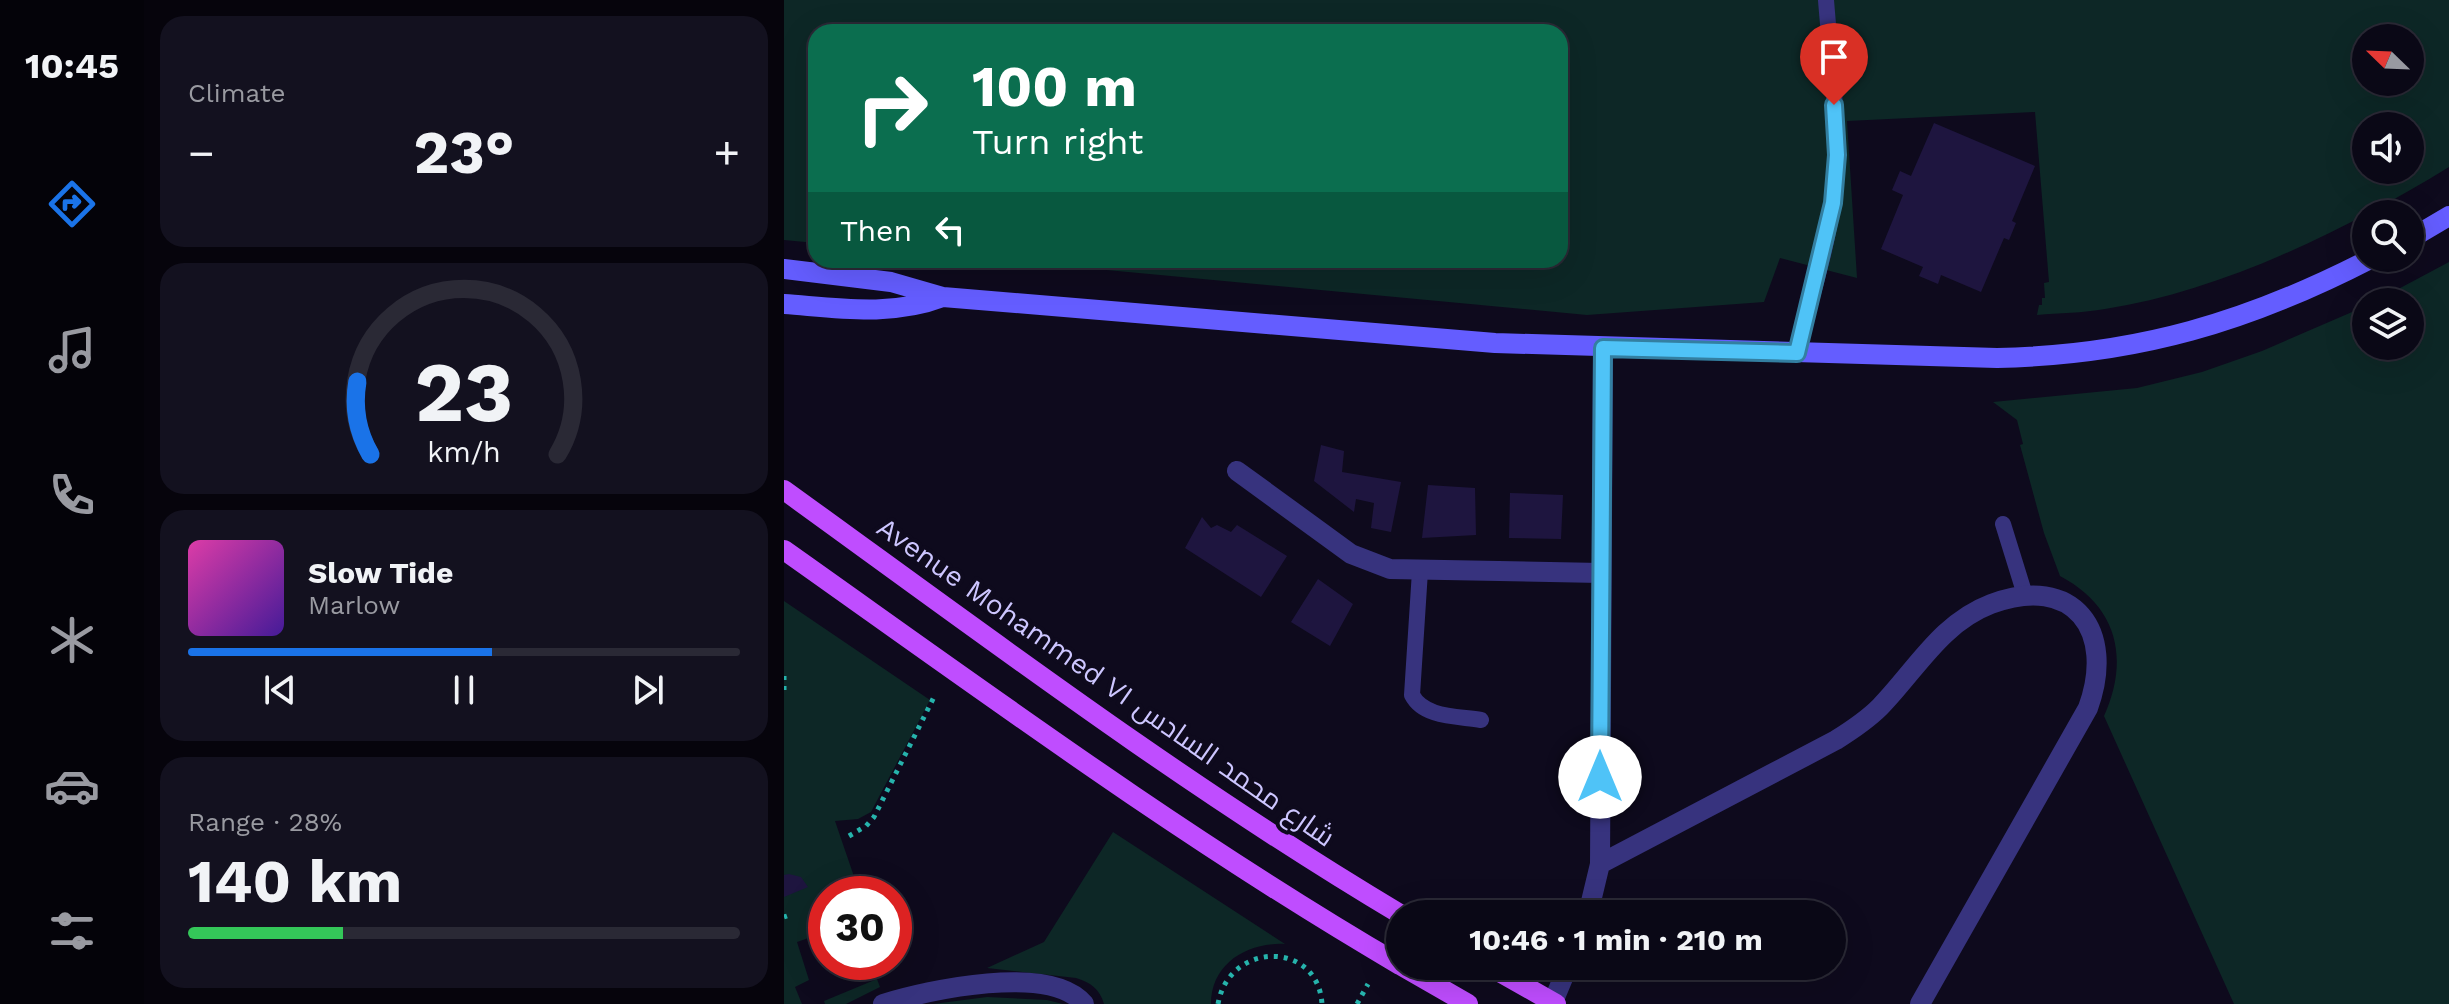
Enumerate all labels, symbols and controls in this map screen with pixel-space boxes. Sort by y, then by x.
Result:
pin [1800,23,1868,105]
north arrow [2352,24,2424,96]
map controls [2352,24,2424,360]
icon: arrive [1812,35,1856,79]
text: 10:45 [25,45,119,87]
text: 100 m [972,54,1137,120]
icon: right [840,56,944,160]
text: Climate [188,78,286,108]
button: sound [2352,112,2424,184]
text: 23° [413,117,515,188]
text: Turn right [972,121,1143,163]
text: − [188,127,215,179]
text: + [713,127,740,179]
icon: directions [44,176,100,232]
button: search [2352,200,2424,272]
icon: left [928,208,972,252]
text: Then [840,213,912,248]
button: layers [2352,288,2424,360]
icon: music [44,322,100,378]
text: 23 [415,343,513,440]
text: km/h [427,435,501,469]
icon: phone [44,467,100,523]
street label: Avenue Mohammed VI شارع محمد السادس [870,510,1341,855]
text: Slow Tide [308,555,453,590]
text: Marlow [308,590,400,620]
icon: climate [44,612,100,668]
icon: previous [258,668,302,712]
icon: pause [442,668,486,712]
icon: next [626,668,670,712]
position arrow [1558,735,1642,819]
icon: car [44,758,100,814]
text: Range · 28% [188,807,342,837]
text: 140 km [188,846,402,917]
speed limit sign: 30 [808,876,912,980]
icon: filters [44,903,100,959]
text: 10:46 · 1 min · 210 m [1469,922,1763,957]

